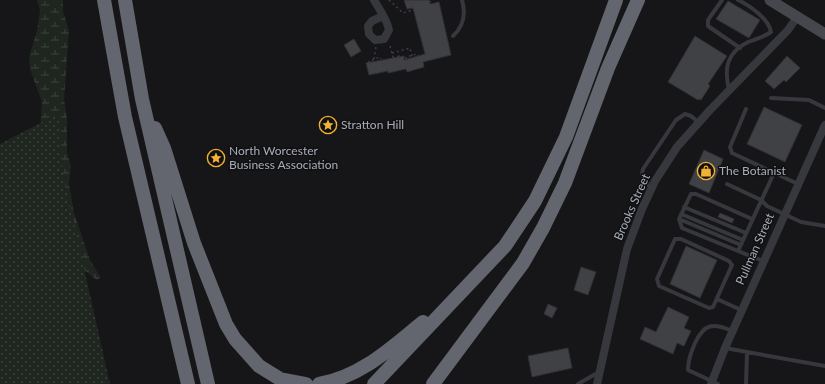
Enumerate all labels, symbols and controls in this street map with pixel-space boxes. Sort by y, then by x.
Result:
place icon: Stratton Hill [318,115,338,135]
place label: Stratton Hill [341,117,404,132]
place label: North Worcester Business Association [229,143,338,172]
place icon: North Worcester Business Association [206,148,226,168]
shop icon: The Botanist [696,161,716,181]
place label: The Botanist [719,163,786,178]
street label: Brooks Street [610,171,653,242]
street label: Pullman Street [732,210,777,287]

